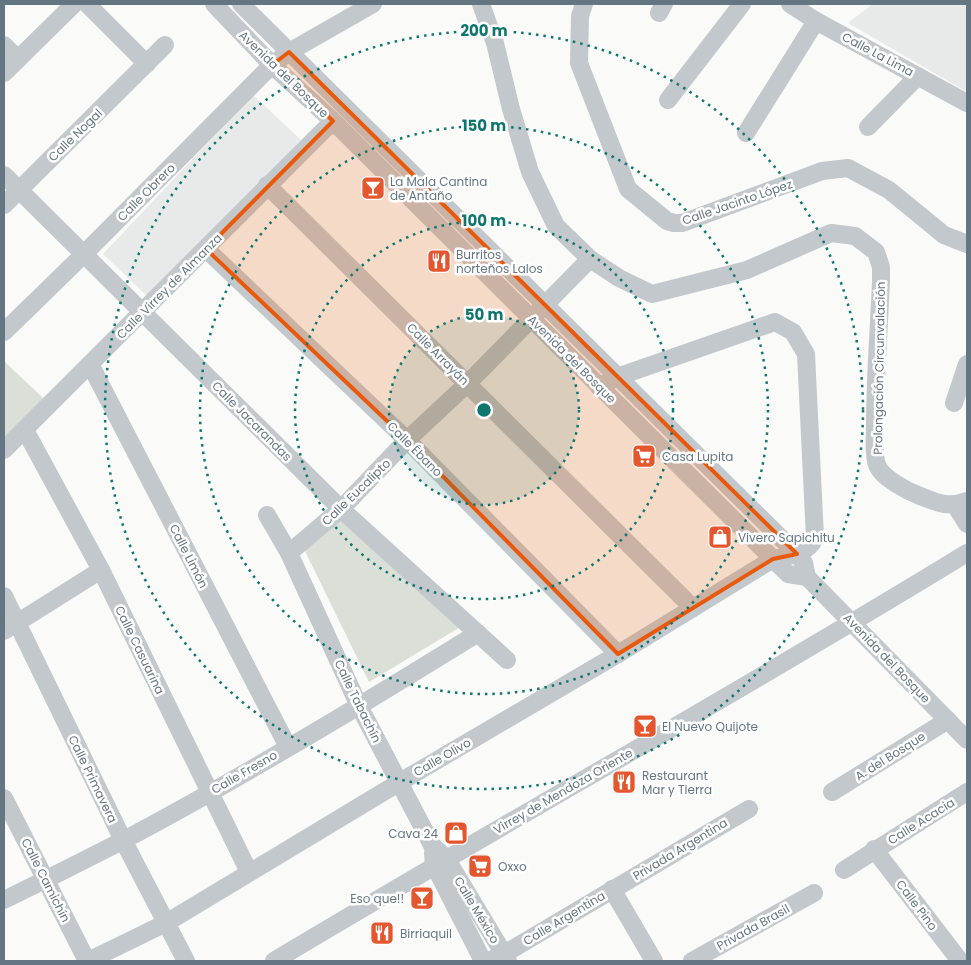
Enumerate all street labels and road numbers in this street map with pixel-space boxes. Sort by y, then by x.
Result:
street label: Avenida del Bosque [235,27,333,121]
street label: Calle La Lima [839,28,917,80]
street label: Calle Nogal [44,105,106,165]
street label: Calle Obrero [113,159,179,225]
street label: Calle Jacinto López [680,175,794,229]
street label: Calle Virrey de Almanza [112,229,226,343]
street label: Prolongación Circunvalación [869,281,889,455]
street label: Avenida del Bosque [524,311,620,407]
street label: Calle Arrayán [403,319,473,389]
street label: Calle Jacarandas [208,377,296,465]
street label: Calle Ébano [384,418,447,481]
street label: Calle Eucalipto [318,455,394,529]
street label: Calle Limón [166,521,212,591]
street label: Calle Casuarina [111,603,169,697]
street label: Avenida del Bosque [840,609,934,707]
street label: Calle Tabachín [331,657,385,745]
street label: A. del Bosque [852,728,928,784]
street label: Calle Primavera [64,732,122,826]
street label: Calle Olivo [410,734,474,780]
street label: Virrey de Mendoza Oriente [490,744,636,838]
street label: Calle Fresno [208,746,280,798]
street label: Calle Acacia [884,794,958,848]
street label: Privada Argentina [630,814,730,884]
street label: Calle Camichín [17,835,75,925]
street label: Calle México [450,873,504,947]
street label: Calle Pino [892,876,942,934]
street label: Calle Argentina [520,887,608,949]
street label: Privada Brasil [714,900,792,954]

